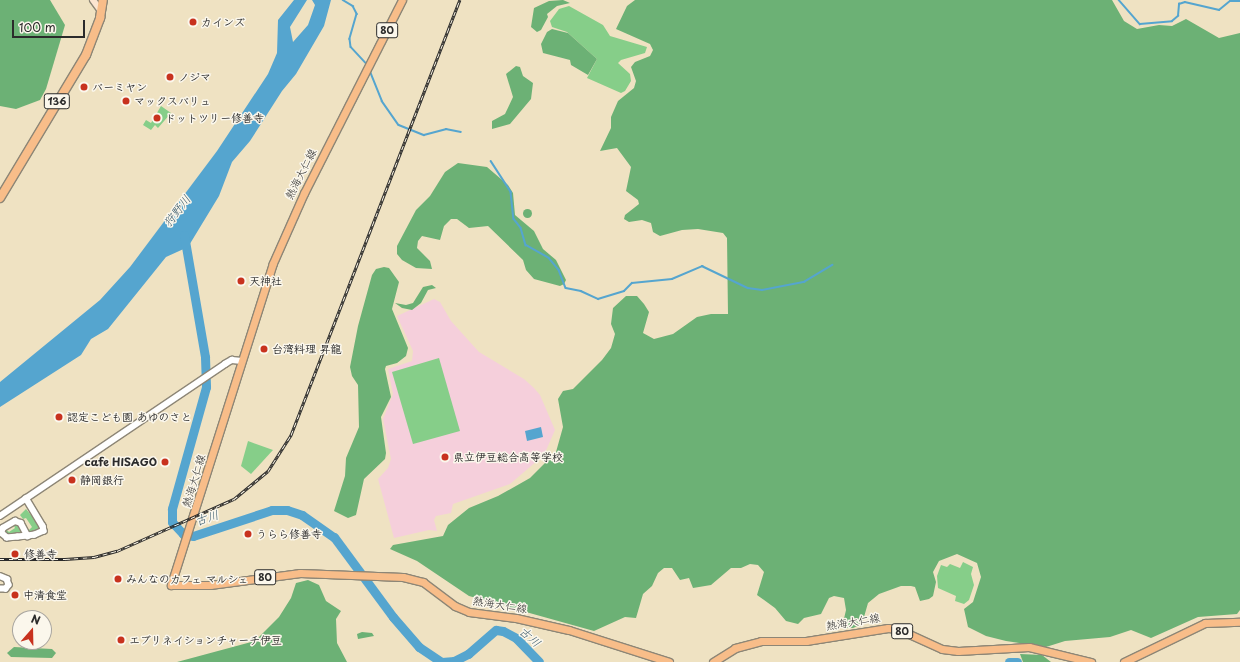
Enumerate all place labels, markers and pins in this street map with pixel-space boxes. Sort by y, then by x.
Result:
place label: カインズ [201,15,245,29]
marker: カインズ [188,17,198,27]
place label: ノジマ [178,70,211,84]
marker: ノジマ [165,72,175,82]
place label: バーミヤン [92,80,147,94]
marker: バーミヤン [79,82,89,92]
place label: マックスバリュ [134,94,211,108]
marker: マックスバリュ [121,96,131,106]
place label: ドットツリー修善寺 [165,111,264,125]
marker: ドットツリー修善寺 [152,113,162,123]
place label: 天神社 [249,274,282,288]
marker: 天神社 [236,276,246,286]
place label: 台湾料理 昇龍 [272,342,342,356]
marker: 台湾料理 昇龍 [259,344,269,354]
place label: 認定こども園 あゆのさと [67,410,192,424]
marker: 認定こども園 あゆのさと [54,412,64,422]
place label: 県立伊豆総合高等学校 [453,450,563,464]
marker: 県立伊豆総合高等学校 [440,452,450,462]
place label: cafe HISAGO [84,455,157,469]
marker: cafe HISAGO [160,457,170,467]
place label: 静岡銀行 [80,473,124,487]
marker: 静岡銀行 [67,475,77,485]
place label: うらら修善寺 [256,527,322,541]
marker: うらら修善寺 [243,529,253,539]
place label: 修善寺 [24,547,57,561]
marker: 修善寺 [9,548,21,560]
place label: みんなのカフェ マルシェ [126,572,251,586]
marker: みんなのカフェ マルシェ [113,574,123,584]
place label: 中清食堂 [23,588,67,602]
marker: 中清食堂 [10,590,20,600]
place label: エブリネイションチャーチ伊豆 [129,633,283,647]
marker: エブリネイションチャーチ伊豆 [116,635,126,645]

